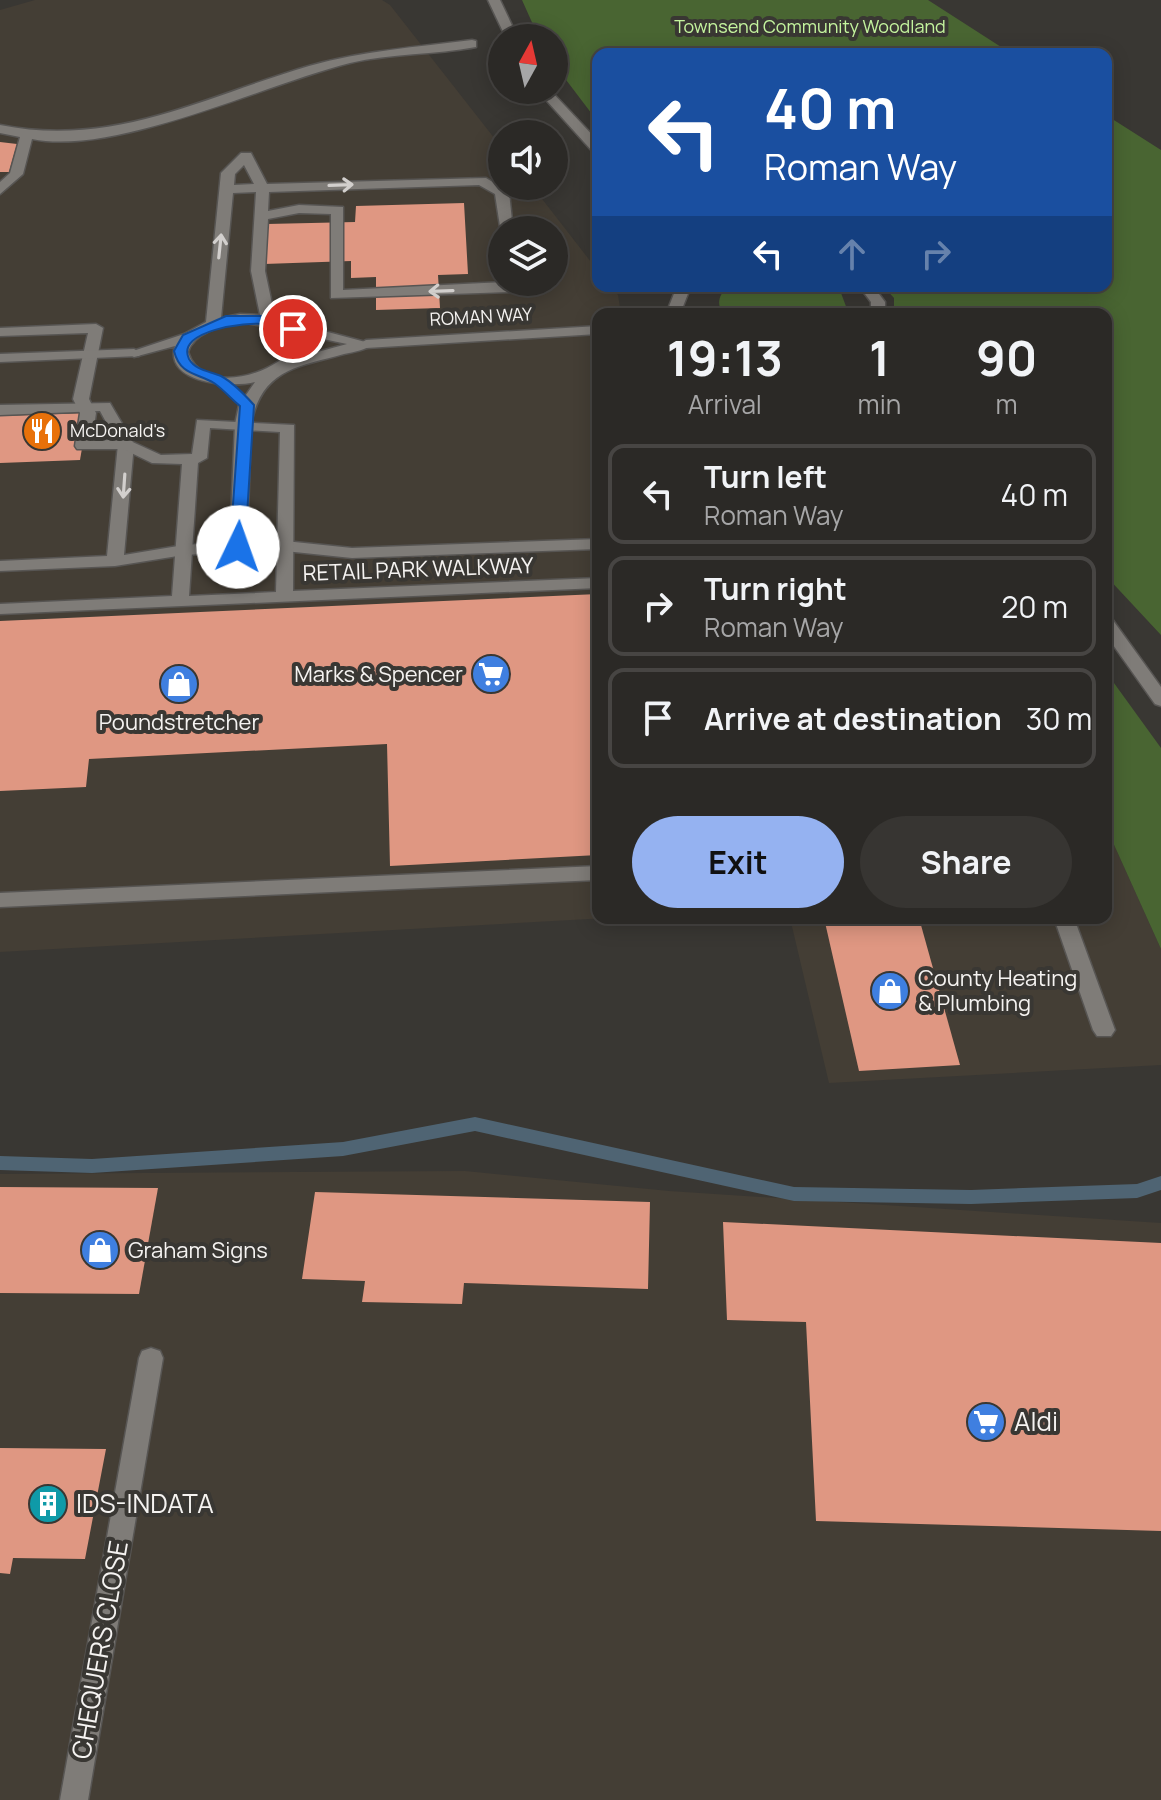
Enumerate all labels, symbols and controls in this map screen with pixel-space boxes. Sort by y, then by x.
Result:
park label: Townsend Community Woodland [674,14,946,38]
north arrow [488,24,568,104]
map controls [488,24,568,296]
text: 40 m [764,69,896,146]
icon: left [632,80,736,184]
button: sound [488,120,568,200]
text: Roman Way [764,142,957,191]
one-way arrow [327,177,354,192]
button: layers [488,216,568,296]
icon: left [746,232,790,276]
icon: ahead [830,232,874,276]
icon: right [914,232,958,276]
one-way arrow [213,233,228,260]
one-way arrow [428,284,455,299]
pin [259,295,327,363]
street label: ROMAN WAY [429,301,534,331]
icon: arrive [271,307,315,351]
text: 19:13 [667,325,783,390]
text: 1 [869,325,890,390]
text: 90 [976,325,1037,390]
text: Arrival [688,386,762,422]
text: min [858,386,901,422]
text: m [996,386,1018,422]
restaurant icon: McDonald's [21,410,63,452]
place label: McDonald's [70,418,165,442]
text: Turn left [704,456,827,497]
one-way arrow [116,472,131,499]
icon: left [636,472,680,516]
text: 40 m [1001,474,1068,515]
text: Roman Way [704,497,843,533]
position arrow [196,505,280,589]
street label: RETAIL PARK WALKWAY [302,550,535,588]
text: Turn right [704,568,847,609]
icon: right [636,584,680,628]
text: 20 m [1001,586,1068,627]
text: Roman Way [704,609,843,645]
supermarket icon: Marks & Spencer [470,653,512,695]
place label: Marks & Spencer [294,659,463,689]
shop icon: Poundstretcher [158,663,200,705]
icon: arrive [636,696,680,740]
text: Arrive at destination [704,698,1002,739]
text: 30 m [1026,698,1092,739]
place label: Poundstretcher [99,707,259,737]
button: Exit [632,816,844,908]
button: Share [860,816,1072,908]
place label: County Heating & Plumbing [918,963,1077,1018]
shop icon: County Heating & Plumbing [869,970,911,1012]
shop icon: Graham Signs [79,1229,121,1271]
place label: Graham Signs [128,1235,268,1265]
supermarket icon: Aldi [965,1401,1007,1443]
place label: Aldi [1014,1403,1058,1439]
building icon: IDS-INDATA [27,1483,69,1525]
place label: IDS-INDATA [76,1485,214,1521]
street label: CHEQUERS CLOSE [62,1538,136,1762]

